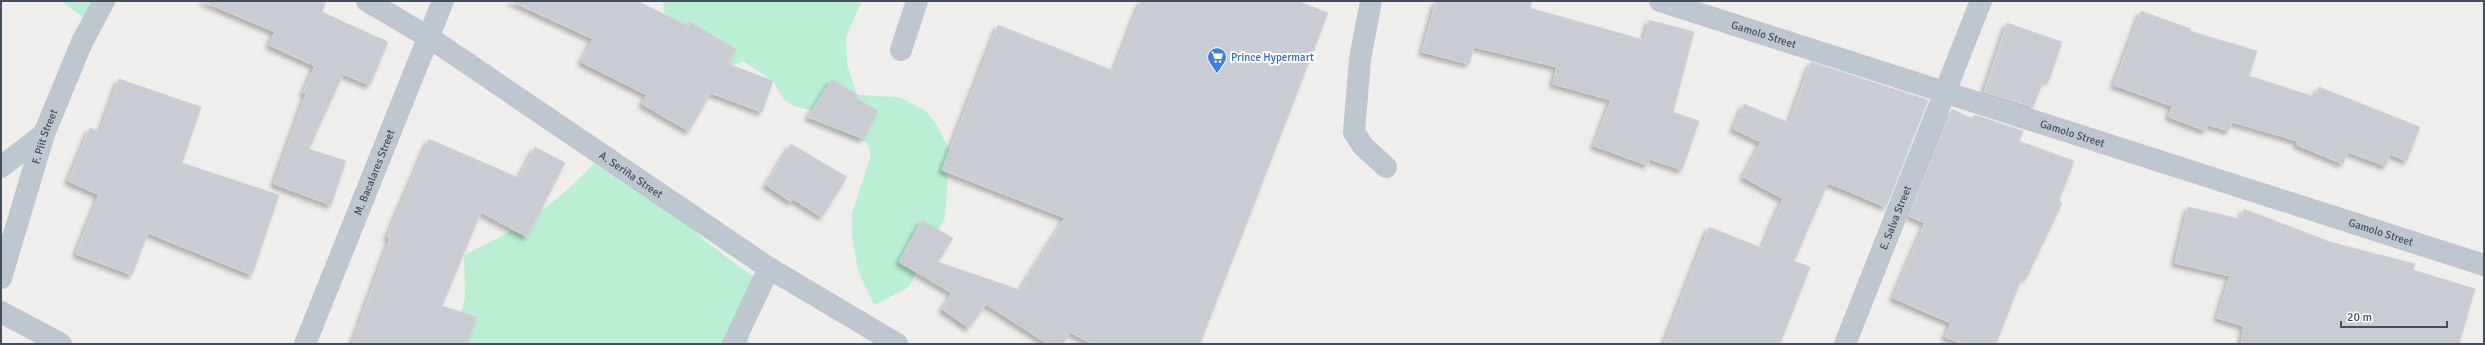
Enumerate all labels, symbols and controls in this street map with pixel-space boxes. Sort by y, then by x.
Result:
street label: Gamolo Street [1730,18,1798,51]
supermarket icon: Prince Hypermart [1206,46,1228,74]
place label: Prince Hypermart [1231,51,1314,64]
street label: F. Piit Street [29,107,60,165]
street label: Gamolo Street [2038,117,2106,150]
street label: M. Bacalares Street [351,127,397,217]
street label: A. Seriña Street [597,148,665,201]
street label: E. Salva Street [1877,183,1914,252]
street label: Gamolo Street [2347,216,2415,248]
scale bar [2341,303,2447,329]
text: 20 m [2347,310,2372,325]

